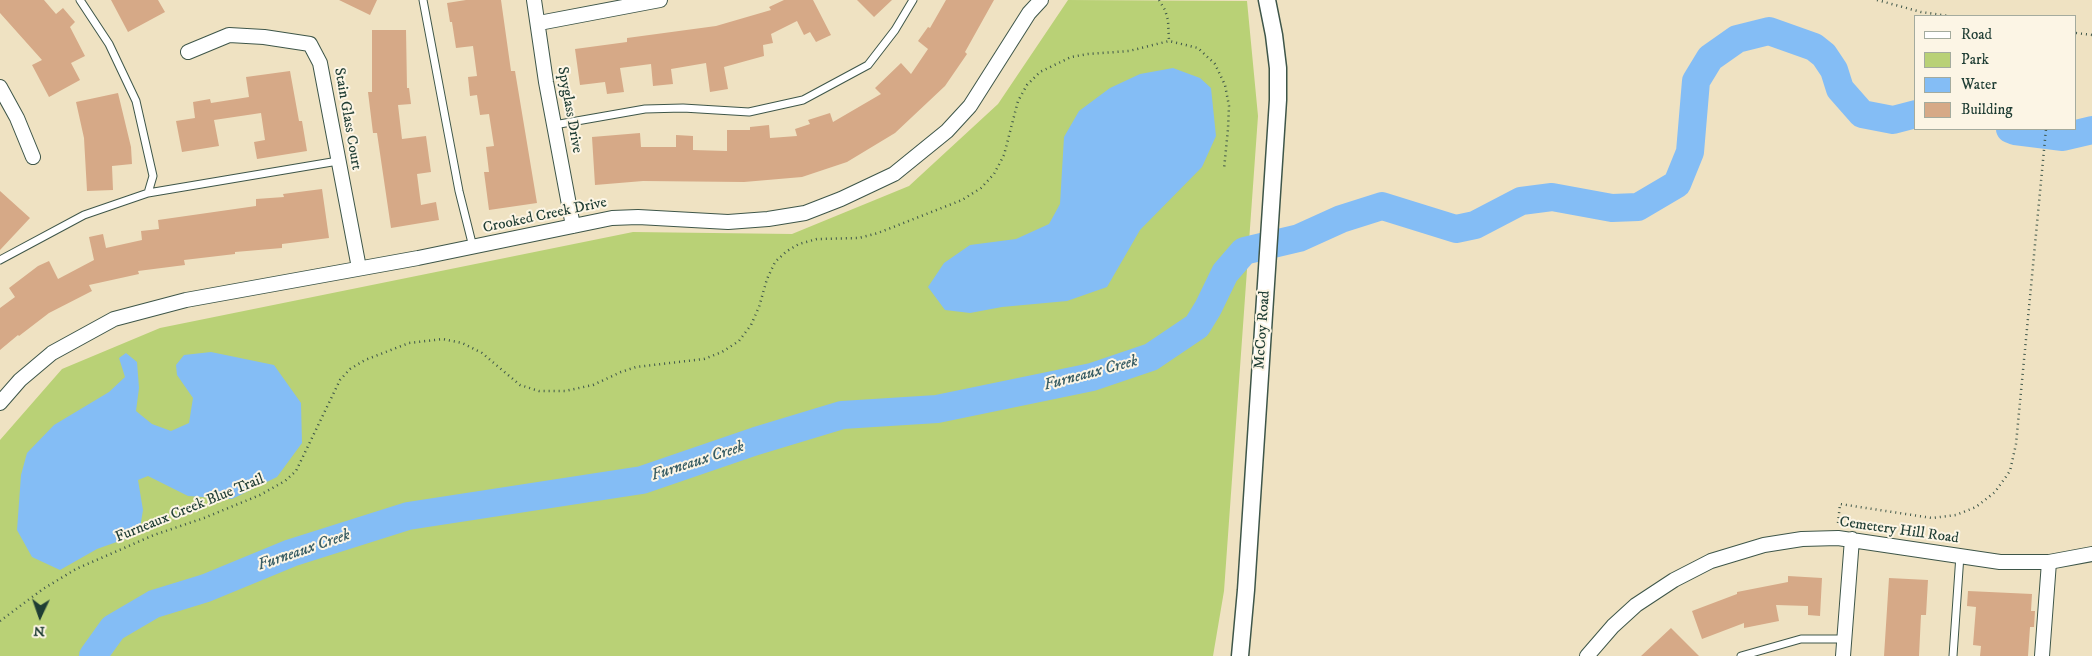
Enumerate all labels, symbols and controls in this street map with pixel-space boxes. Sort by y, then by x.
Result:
legend [1914,15,2077,130]
text: Road [1961,25,1992,44]
text: Park [1961,50,1989,69]
street label: Spyglass Drive [553,65,585,155]
street label: Stain Glass Court [329,66,365,172]
text: Water [1961,75,1997,94]
text: Building [1961,100,2013,119]
street label: Crooked Creek Drive [481,194,609,238]
street label: McCoy Road [1251,290,1275,370]
water label: Furneaux Creek [1042,352,1140,396]
water label: Furneaux Creek [649,438,747,486]
street label: Furneaux Creek Blue Trail [113,471,267,547]
street label: Cemetery Hill Road [1838,514,1960,548]
water label: Furneaux Creek [255,526,353,576]
north arrow [15,591,65,641]
text: N [33,622,45,640]

